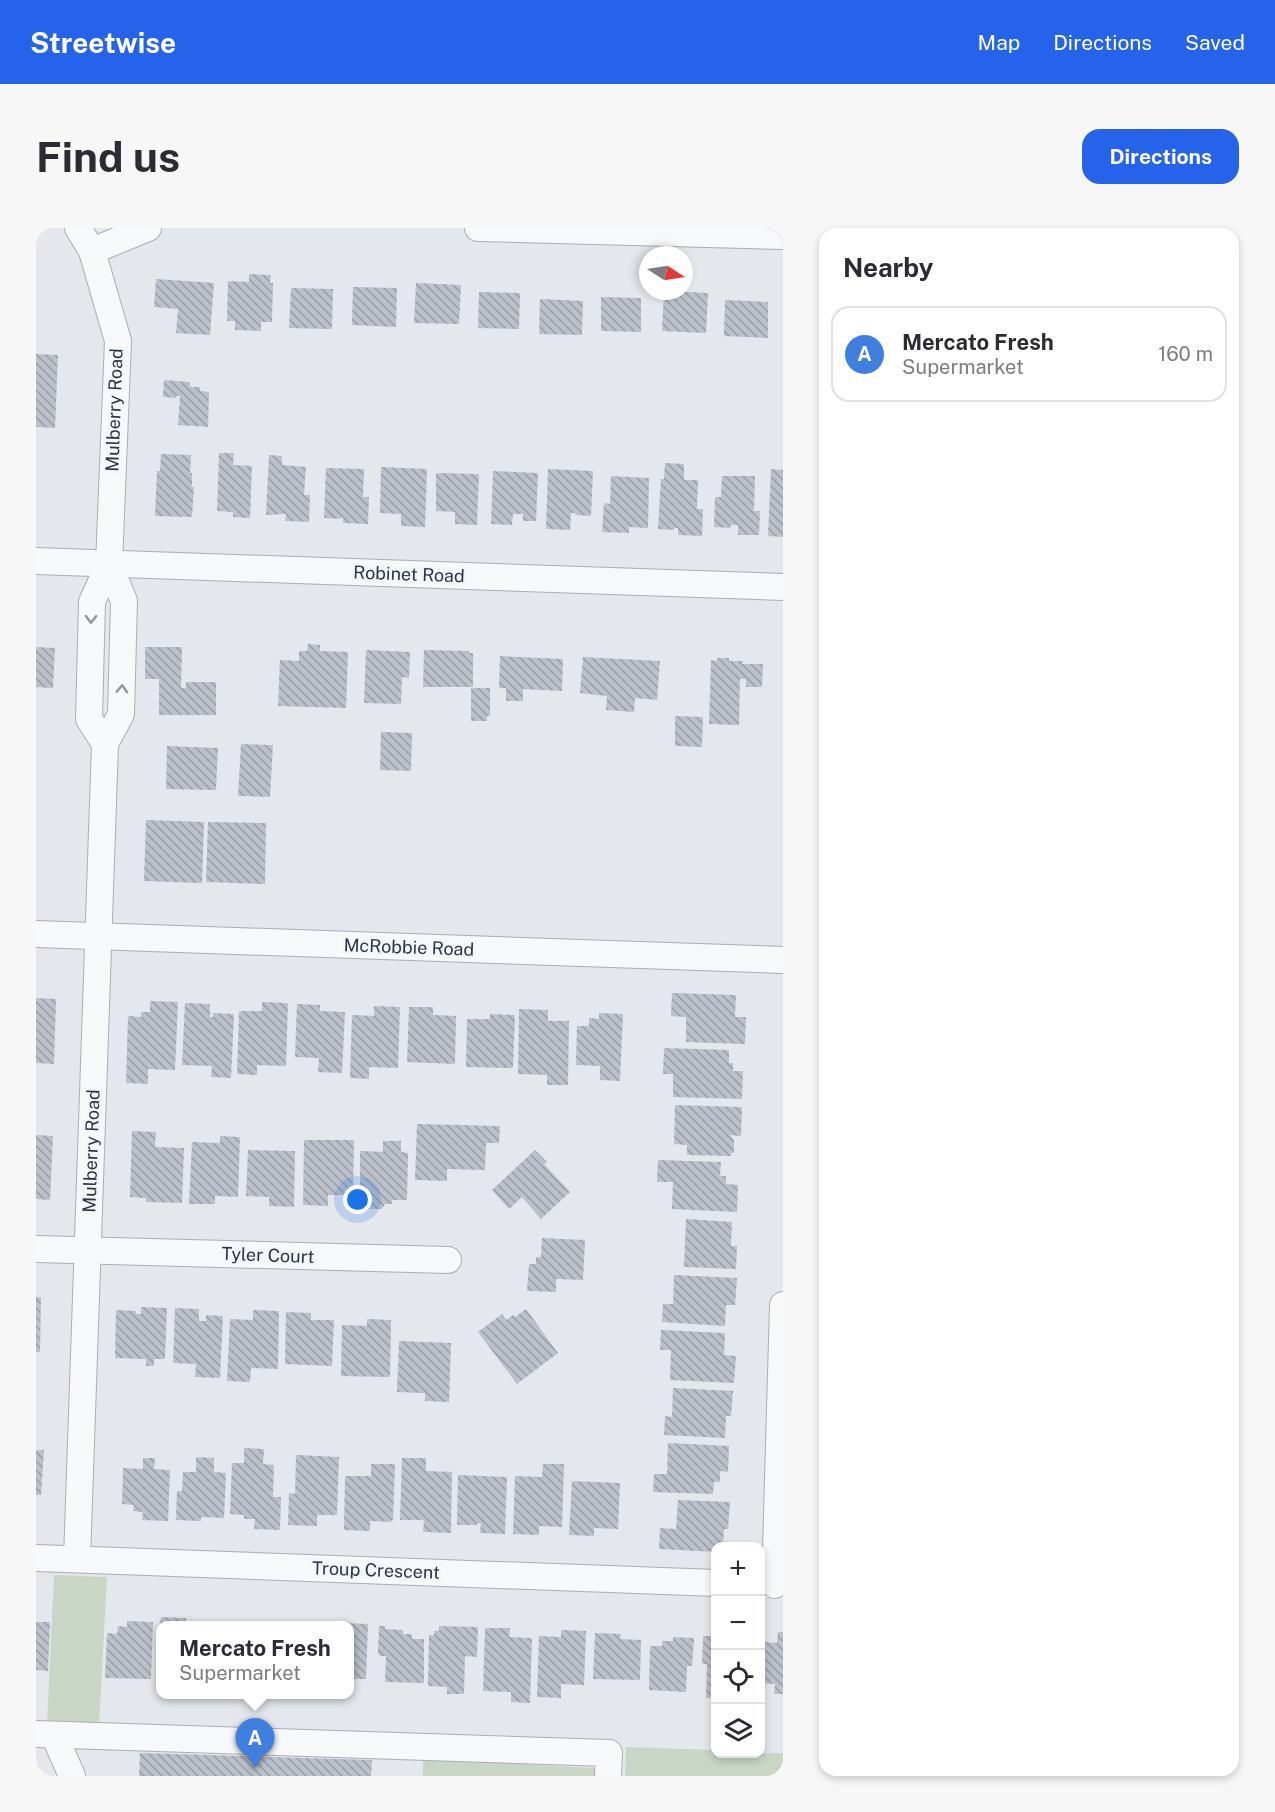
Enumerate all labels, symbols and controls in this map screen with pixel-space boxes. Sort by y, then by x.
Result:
text: Streetwise [30,26,176,59]
text: Map [978,30,1020,55]
text: Directions [1053,30,1152,55]
text: Saved [1185,30,1245,55]
button: Directions [1082,129,1239,184]
text: Find us [36,132,180,181]
north arrow [639,246,693,300]
text: Nearby [843,252,933,283]
text: Mercato Fresh [902,329,1054,355]
text: A [857,342,872,366]
text: 160 m [1158,342,1213,366]
street label: Mulberry Road [101,348,127,472]
text: Supermarket [902,355,1024,379]
street label: Robinet Road [353,562,465,586]
one-way arrow [85,614,97,623]
one-way arrow [115,685,128,694]
street label: McRobbie Road [343,934,475,960]
street label: Mulberry Road [78,1089,104,1213]
your location [343,1185,372,1214]
street label: Tyler Court [221,1243,315,1267]
map controls [711,1542,765,1758]
button: + [711,1542,765,1596]
street label: Troup Crescent [312,1557,440,1583]
button: − [711,1596,765,1650]
popup [156,1621,354,1699]
text: Mercato Fresh [179,1635,331,1661]
button: locate [711,1650,765,1704]
text: Supermarket [179,1661,301,1685]
button: layers [711,1704,765,1758]
pin: A [236,1718,274,1768]

